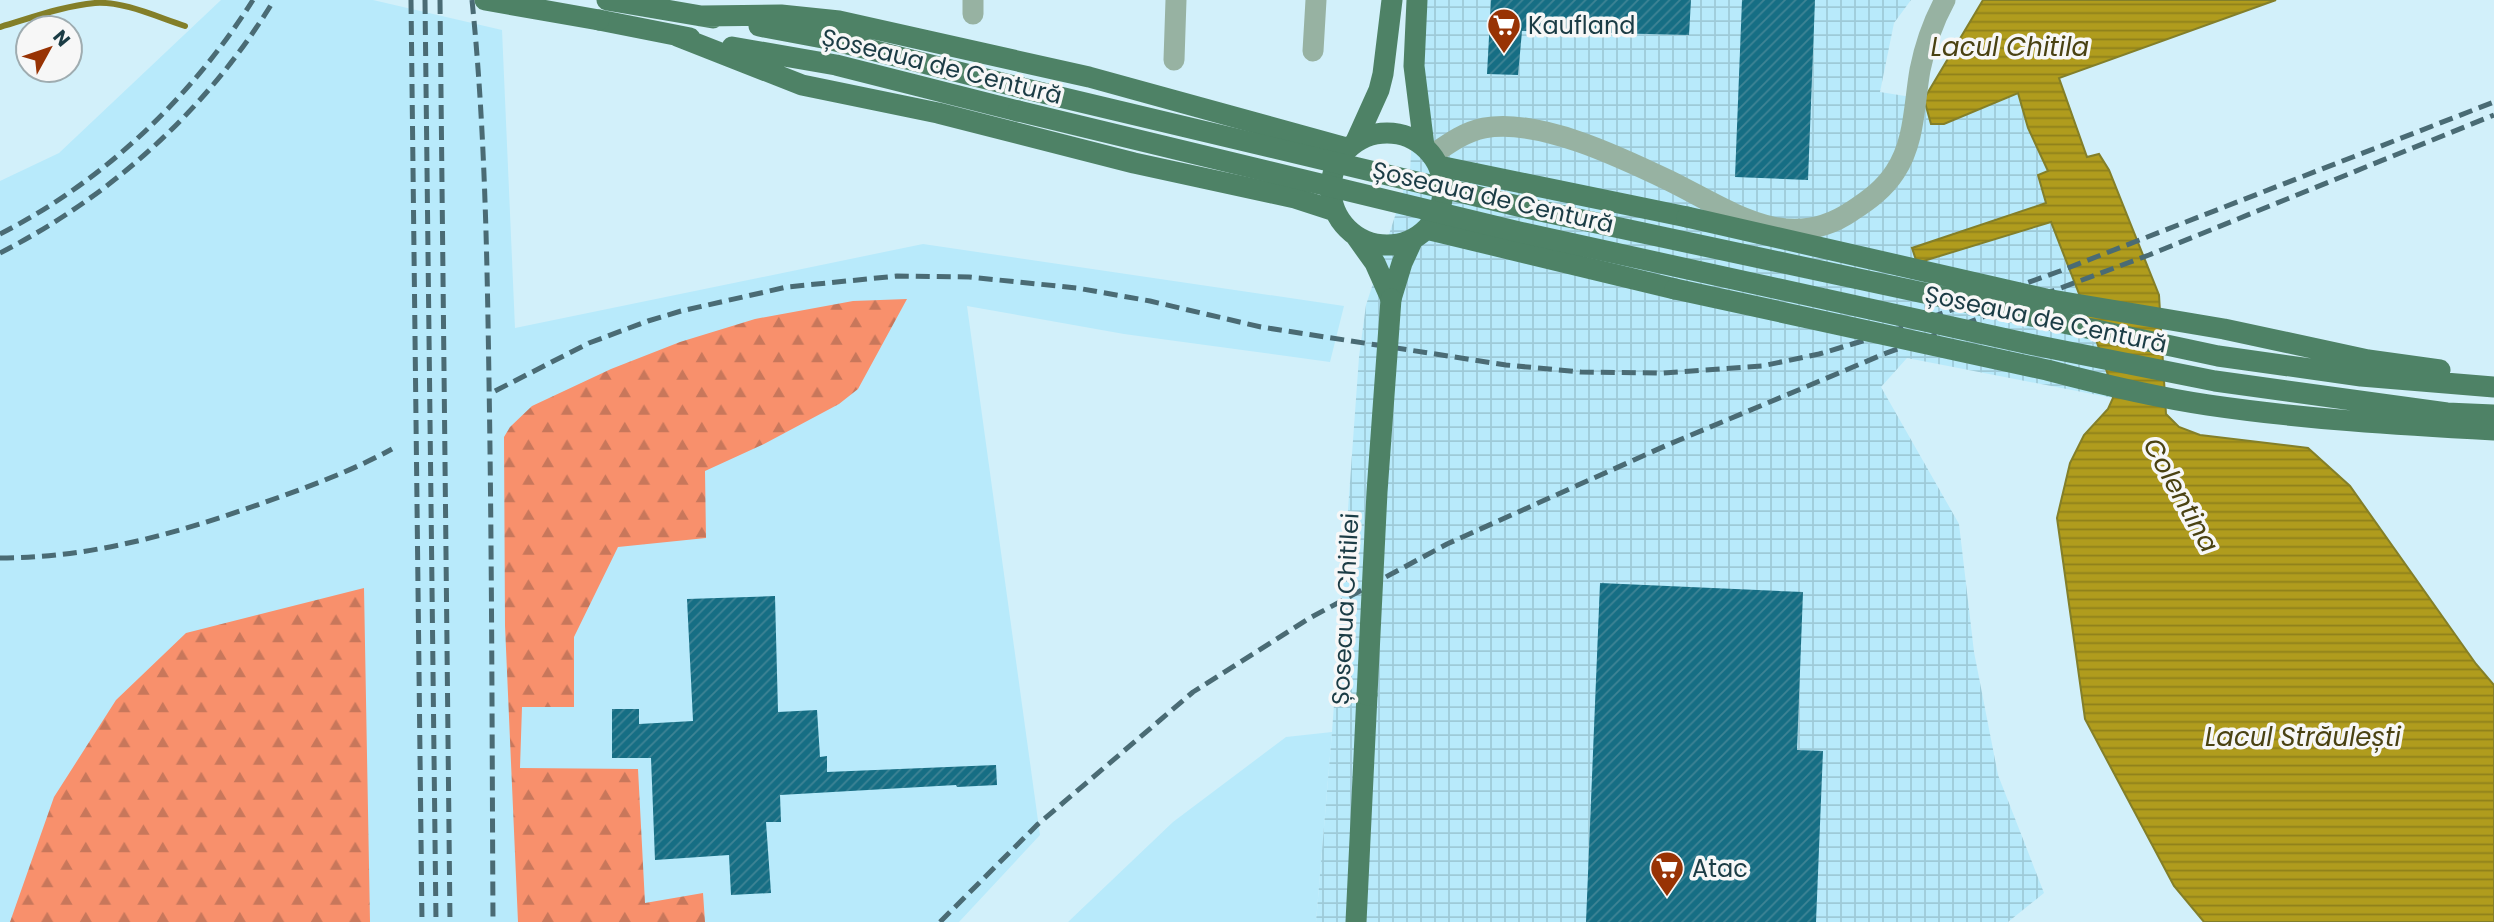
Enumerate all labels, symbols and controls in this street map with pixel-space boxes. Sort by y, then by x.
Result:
supermarket icon: Kaufland [1485,6,1523,55]
place label: Kaufland [1528,9,1636,42]
north arrow [14,14,84,84]
street label: Șoseaua de Centură [818,20,1066,112]
text: N [47,24,77,53]
water label: Lacul Chitila [1931,29,2089,65]
street label: Șoseaua de Centură [1369,153,1617,241]
street label: Șoseaua de Centură [1922,277,2170,361]
water label: Colentina [2135,431,2227,559]
street label: Șoseaua Chitilei [1323,512,1367,706]
water label: Lacul Străulești [2205,719,2402,755]
supermarket icon: Atac [1648,849,1686,898]
place label: Atac [1692,852,1748,885]

